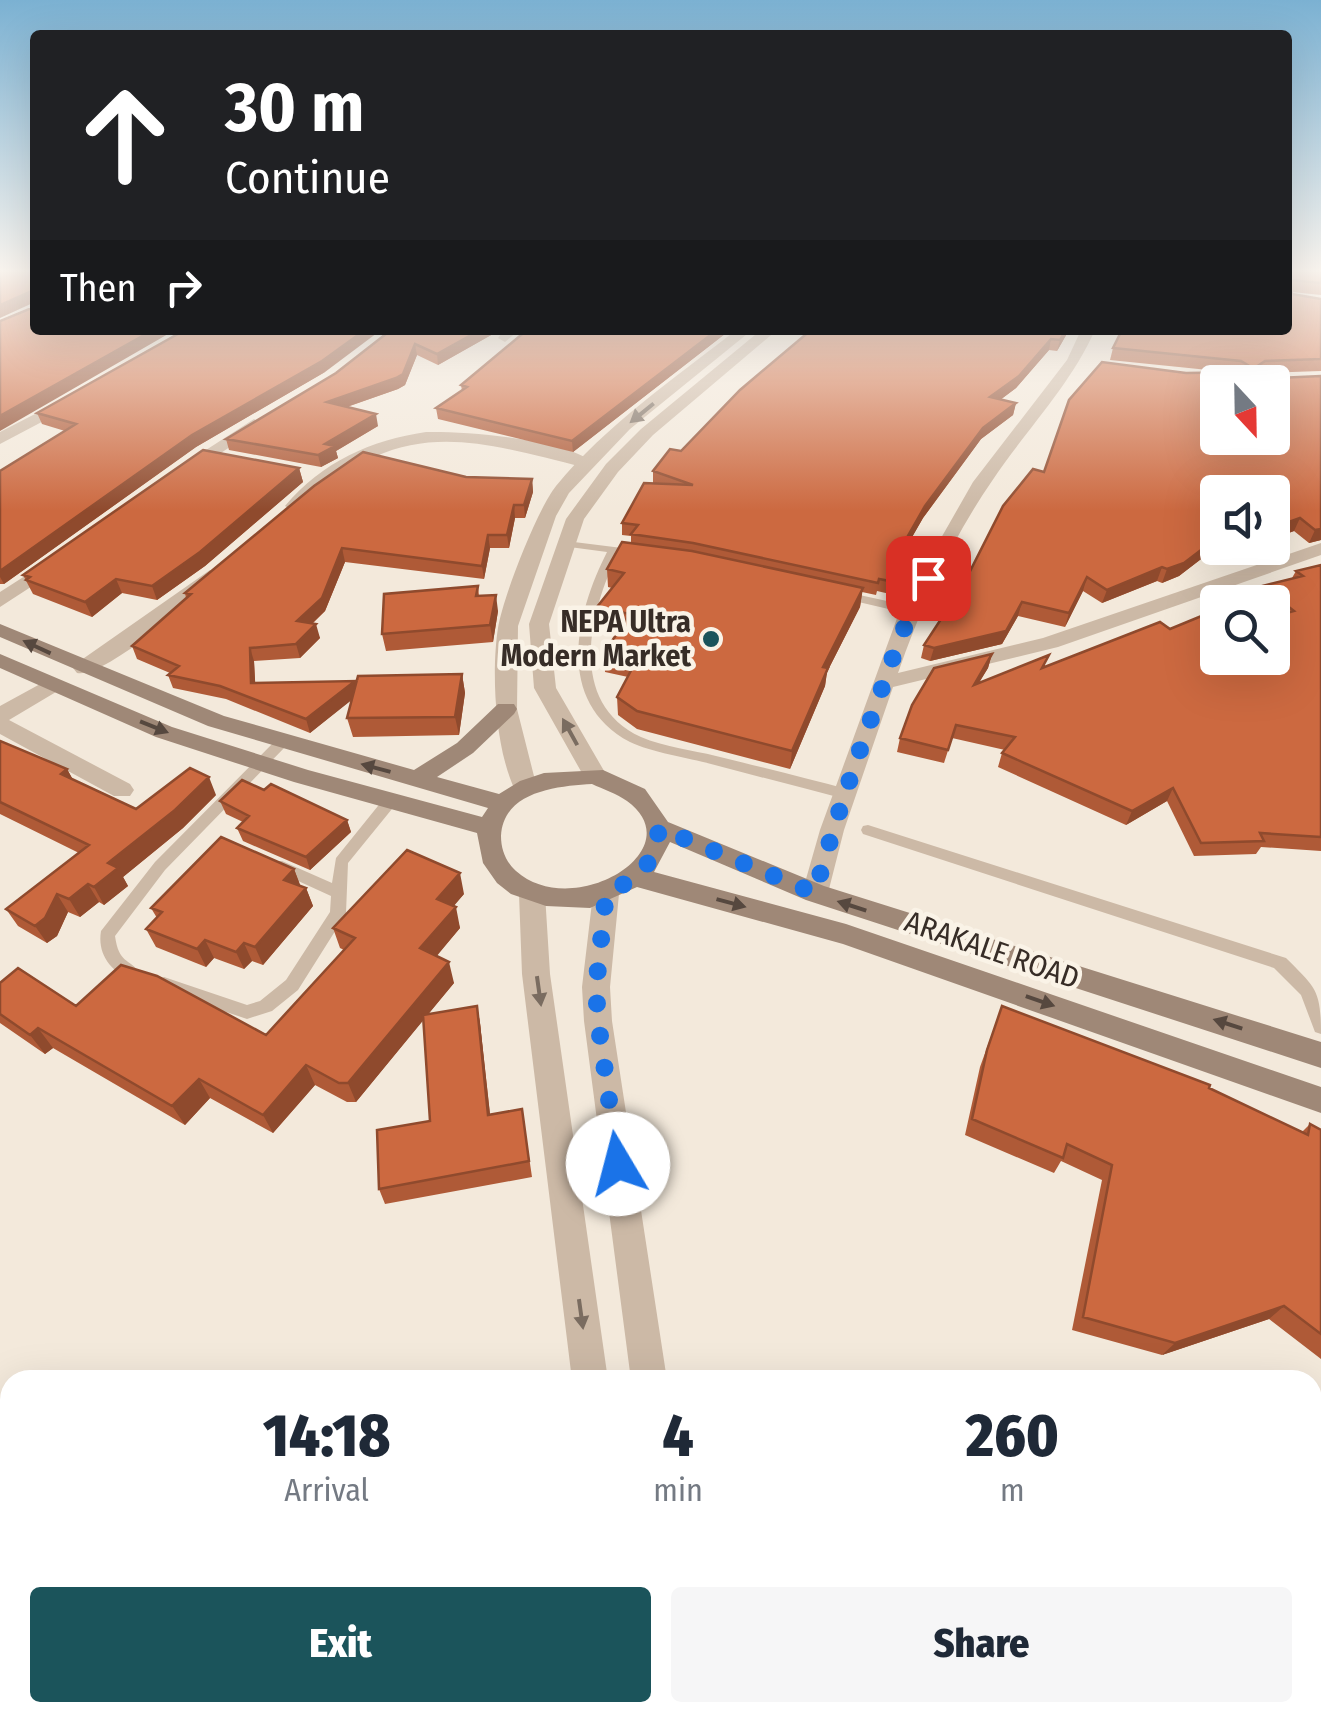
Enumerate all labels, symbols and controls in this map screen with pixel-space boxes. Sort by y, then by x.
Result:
text: 30 m [225,66,364,150]
icon: ahead [60,70,190,200]
text: Continue [225,151,390,205]
icon: right [156,260,211,315]
text: Then [60,265,136,311]
north arrow [1200,365,1290,455]
map controls [1200,365,1290,675]
one-way arrow [629,402,655,423]
button: sound [1200,475,1290,565]
pin [886,536,971,621]
icon: arrive [901,551,956,606]
button: search [1200,585,1290,675]
place label: NEPA Ultra Modern Market [501,604,691,674]
marker: NEPA Ultra Modern Market [700,628,722,650]
one-way arrow [23,639,52,655]
one-way arrow [562,718,579,746]
one-way arrow [139,719,168,735]
one-way arrow [360,760,391,776]
one-way arrow [716,895,747,911]
one-way arrow [836,897,866,912]
street label: ARAKALE ROAD [900,903,1084,997]
one-way arrow [531,976,547,1008]
one-way arrow [1026,995,1056,1010]
one-way arrow [1213,1016,1243,1031]
position arrow [566,1112,670,1216]
one-way arrow [574,1298,590,1330]
text: 14:18 [263,1400,390,1472]
text: 4 [662,1400,694,1472]
text: 260 [966,1400,1059,1472]
text: Arrival [284,1471,369,1509]
text: min [653,1471,703,1509]
text: m [1000,1471,1025,1509]
button: Exit [30,1587,651,1702]
button: Share [671,1587,1292,1702]

